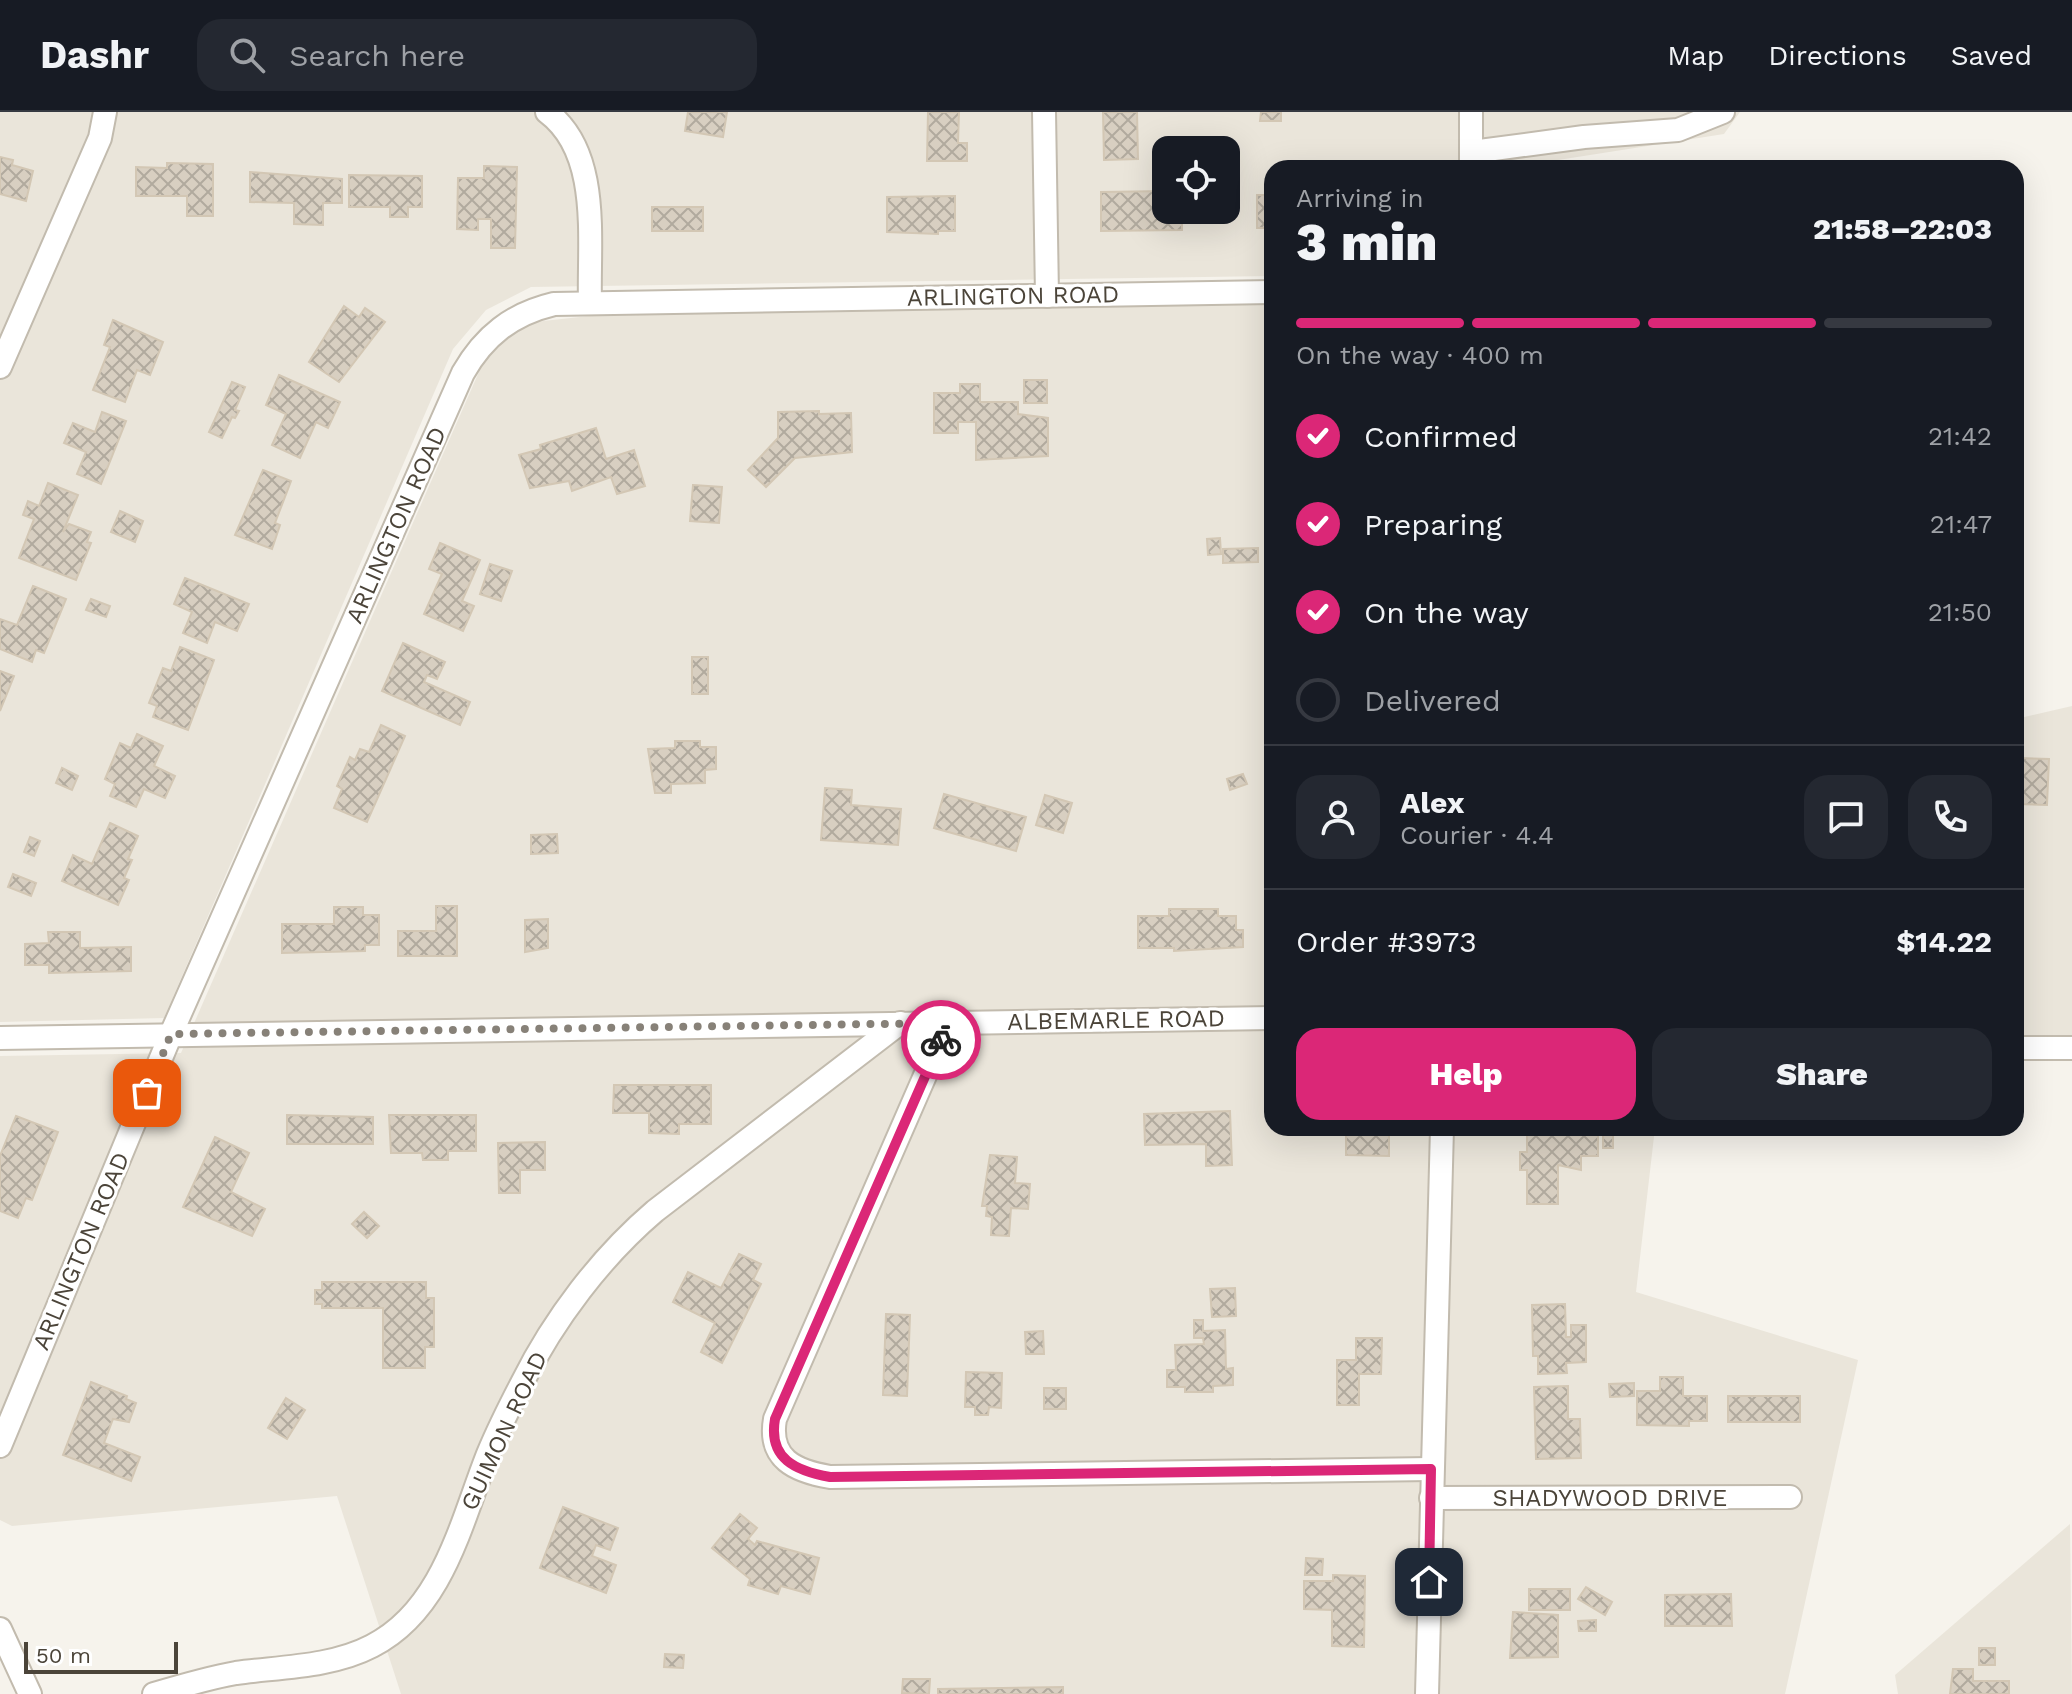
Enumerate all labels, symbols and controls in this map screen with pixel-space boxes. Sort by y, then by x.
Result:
search box [197,19,757,91]
text: Dashr [40,33,149,77]
icon: search [225,33,269,77]
text: Search here [289,38,465,73]
text: Map [1667,39,1724,72]
text: Directions [1768,39,1907,72]
text: Saved [1951,39,2032,72]
map controls [1152,136,1240,224]
button: locate [1152,136,1240,224]
text: Arriving in [1296,183,1424,213]
text: 21:58–22:03 [1813,211,1992,246]
text: 3 min [1296,212,1438,273]
street label: ARLINGTON ROAD [907,280,1119,312]
text: On the way · 400 m [1296,340,1544,370]
icon: check [1296,414,1340,458]
text: Confirmed [1364,419,1518,454]
text: 21:42 [1928,421,1992,451]
street label: ARLINGTON ROAD [340,422,452,628]
icon: check [1296,502,1340,546]
text: Preparing [1364,507,1502,542]
text: 21:47 [1930,509,1992,539]
icon: check [1296,590,1340,634]
text: On the way [1364,595,1529,630]
text: 21:50 [1928,597,1992,627]
text: Delivered [1364,683,1501,718]
button: person [1296,775,1380,859]
button: chat [1804,775,1888,859]
button: phone [1908,775,1992,859]
text: Alex [1400,785,1464,820]
text: Courier · 4.4 [1400,820,1554,850]
text: Order #3973 [1296,924,1477,959]
text: $14.22 [1896,924,1992,959]
courier [901,1000,981,1080]
street label: ALBEMARLE ROAD [1007,1004,1225,1036]
icon: bike [919,1018,963,1062]
button: Help [1296,1028,1636,1120]
button: Share [1652,1028,1992,1120]
pin [113,1059,181,1127]
icon: bag [125,1071,169,1115]
street label: ARLINGTON ROAD [27,1148,135,1354]
street label: GUIMON ROAD [455,1347,553,1515]
street label: SHADYWOOD DRIVE [1493,1484,1727,1512]
pin [1395,1548,1463,1616]
icon: home [1407,1560,1451,1604]
scale bar [24,1638,178,1674]
text: 50 m [36,1643,91,1668]

